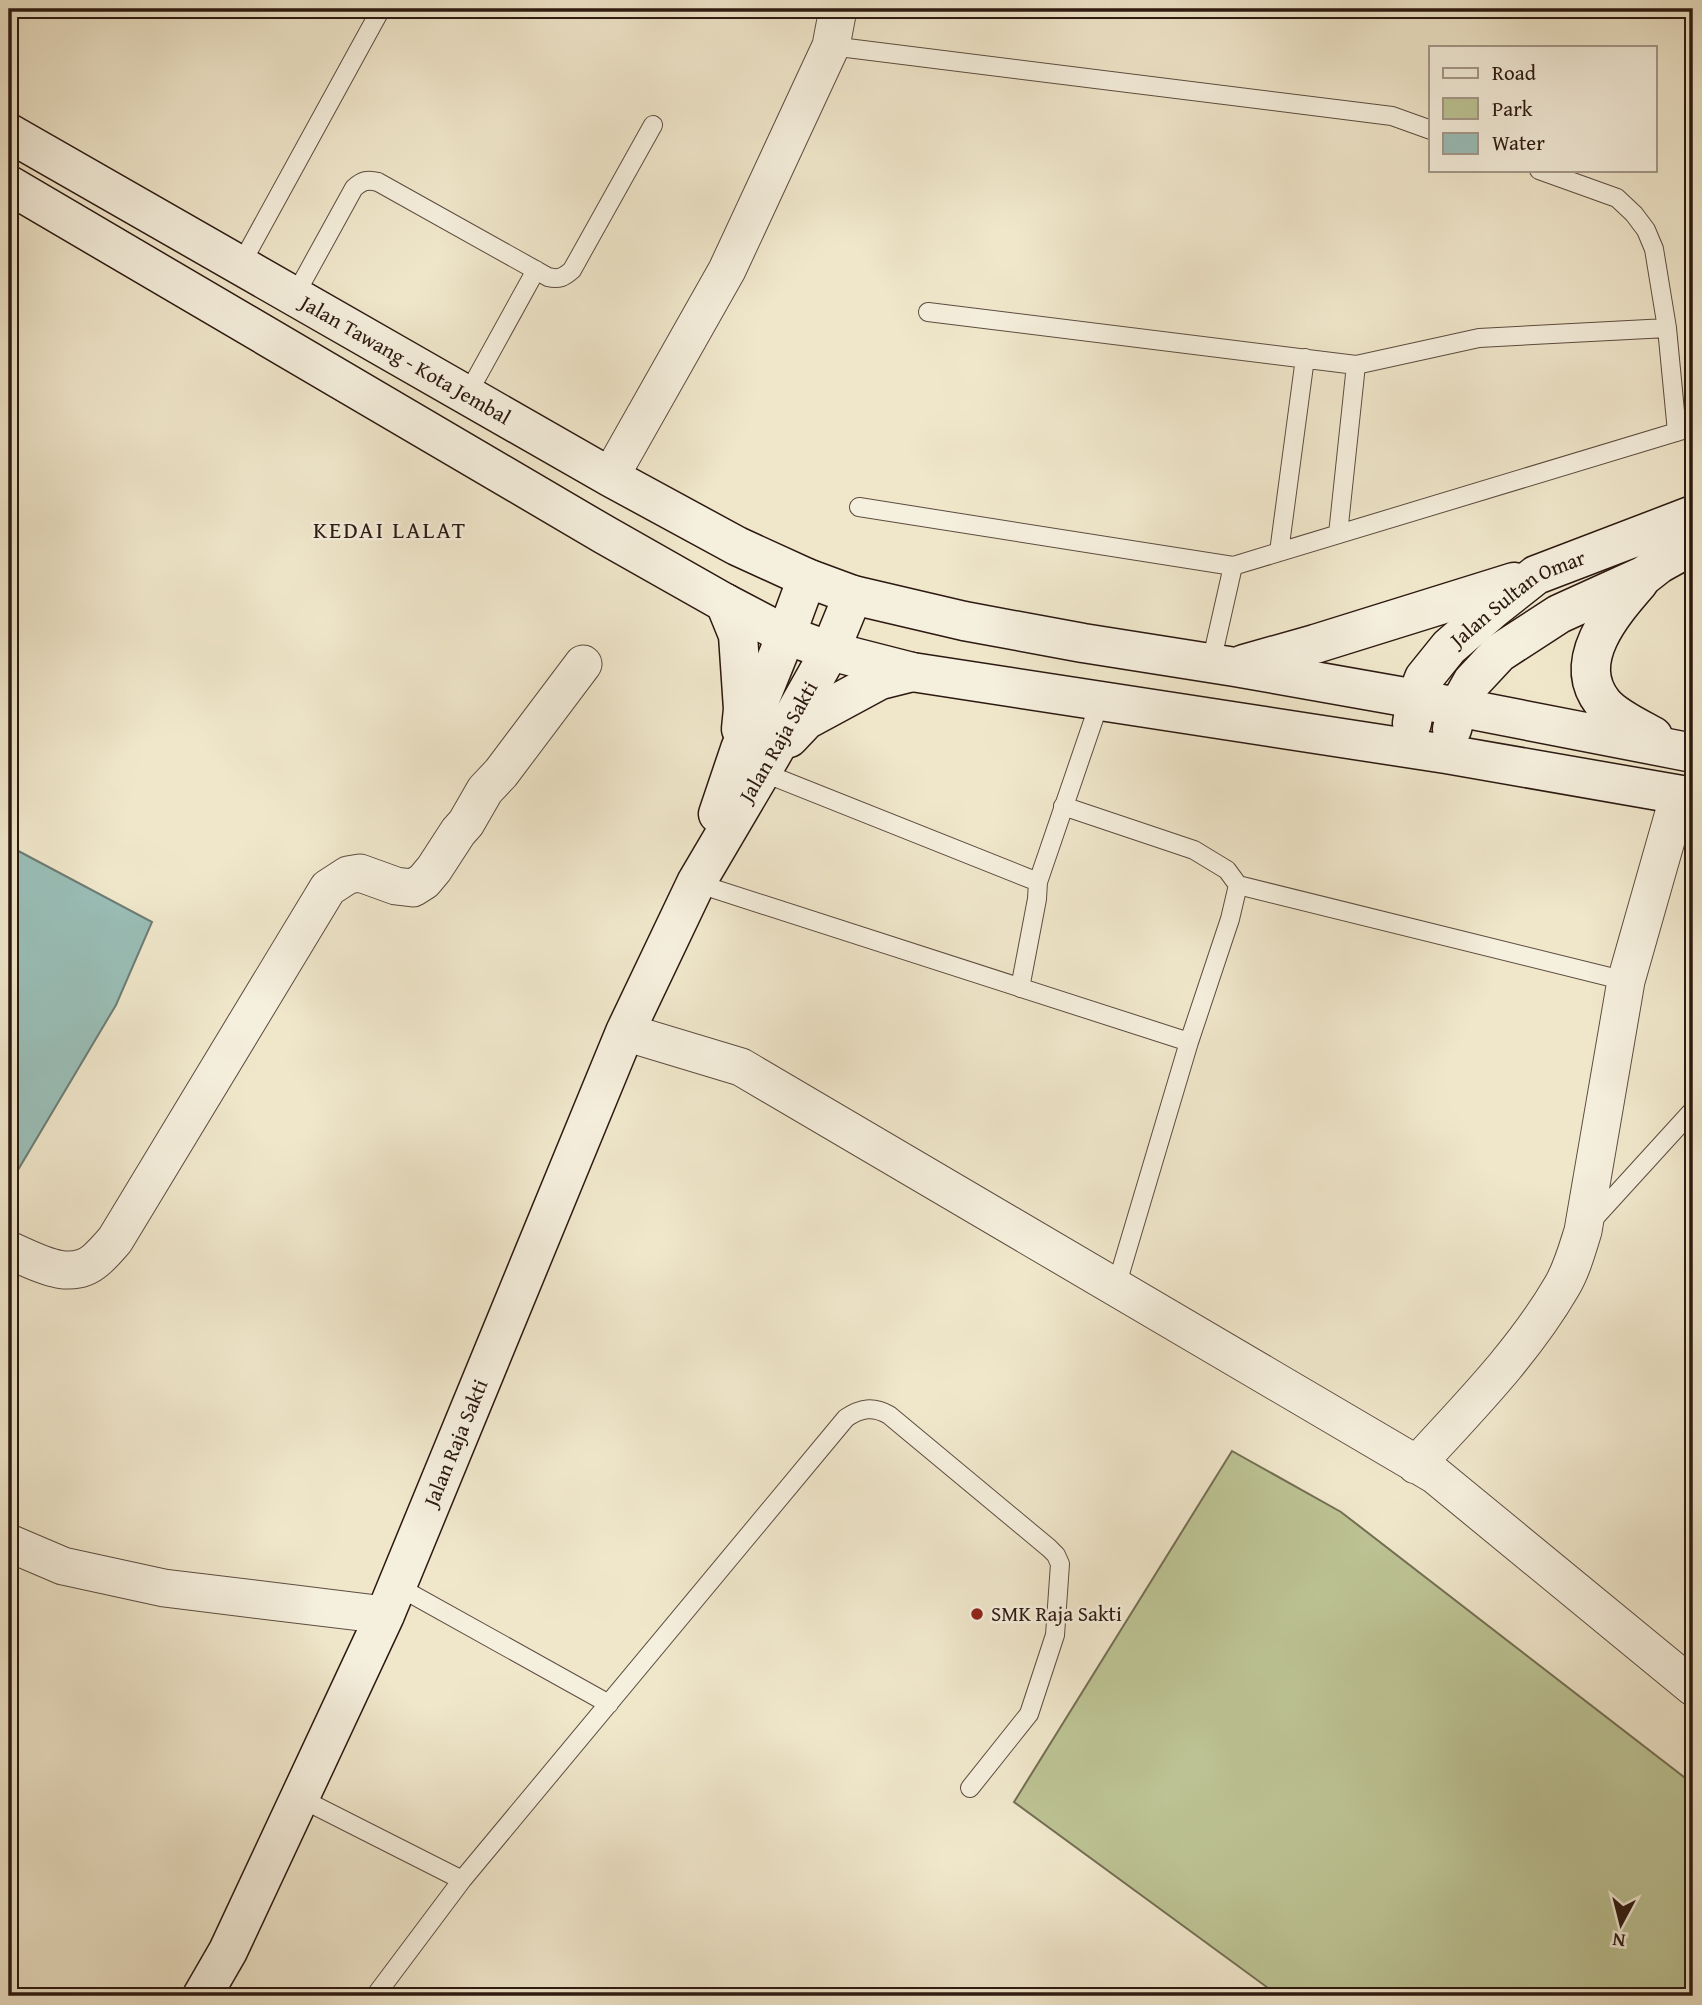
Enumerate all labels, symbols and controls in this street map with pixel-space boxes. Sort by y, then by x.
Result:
legend [1429,46,1656,172]
text: Road [1492,57,1537,88]
text: Park [1492,93,1533,124]
text: Water [1492,127,1545,158]
street label: Jalan Tawang - Kota Jembal [292,285,517,432]
district label: KEDAI LALAT [313,512,467,547]
street label: Jalan Sultan Omar [1441,541,1590,656]
street label: Jalan Raja Sakti [729,675,825,810]
street label: Jalan Raja Sakti [414,1374,496,1514]
place label: SMK Raja Sakti [991,1598,1122,1629]
marker: SMK Raja Sakti [969,1606,985,1622]
north arrow [1586,1890,1656,1960]
text: N [1611,1926,1627,1956]

